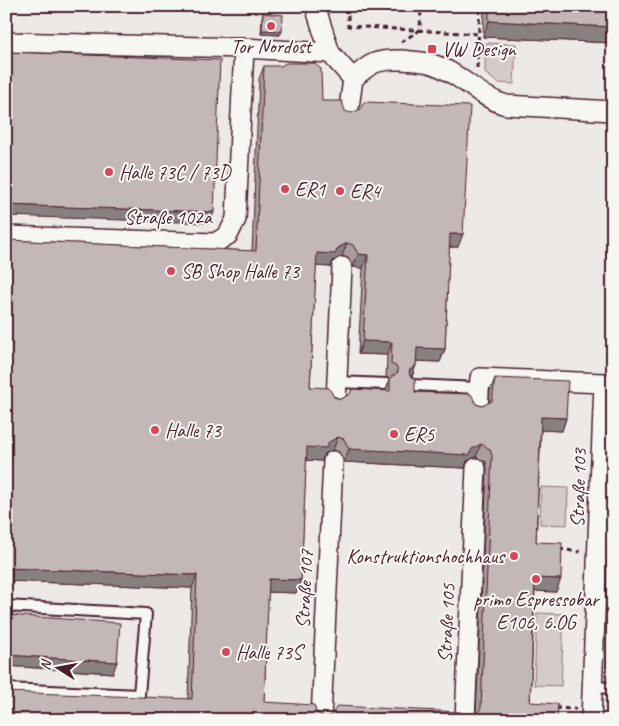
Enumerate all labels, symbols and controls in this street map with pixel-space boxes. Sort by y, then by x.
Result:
marker: Tor Nordost [265,20,277,32]
place label: Tor Nordost [231,34,314,59]
place label: VW Design [442,37,517,62]
marker: VW Design [426,43,438,55]
place label: Halle 73C / 73D [119,160,232,185]
marker: Halle 73C / 73D [103,166,115,178]
place label: ER1 [295,177,326,202]
place label: ER4 [350,179,382,204]
marker: ER1 [279,183,291,195]
marker: ER4 [334,185,346,197]
street label: Straße 102a [124,205,213,230]
place label: SB Shop Halle 73 [181,259,301,284]
marker: SB Shop Halle 73 [165,265,177,277]
place label: Halle 73 [165,418,223,443]
place label: ER5 [404,422,435,447]
marker: Halle 73 [149,424,161,436]
marker: ER5 [388,428,400,440]
street label: Straße 103 [565,446,592,528]
place label: Konstruktionshochhaus [347,544,506,569]
street label: Straße 107 [290,548,319,629]
marker: Konstruktionshochhaus [508,550,520,562]
marker: primo Espressobar E106, 6.OG [530,573,542,585]
street label: Straße 105 [432,582,461,663]
place label: primo Espressobar E106, 6.OG [474,587,600,635]
place label: Halle 73S [236,640,306,665]
north arrow [32,644,82,694]
marker: Halle 73S [220,646,232,658]
text: N [37,657,55,671]

